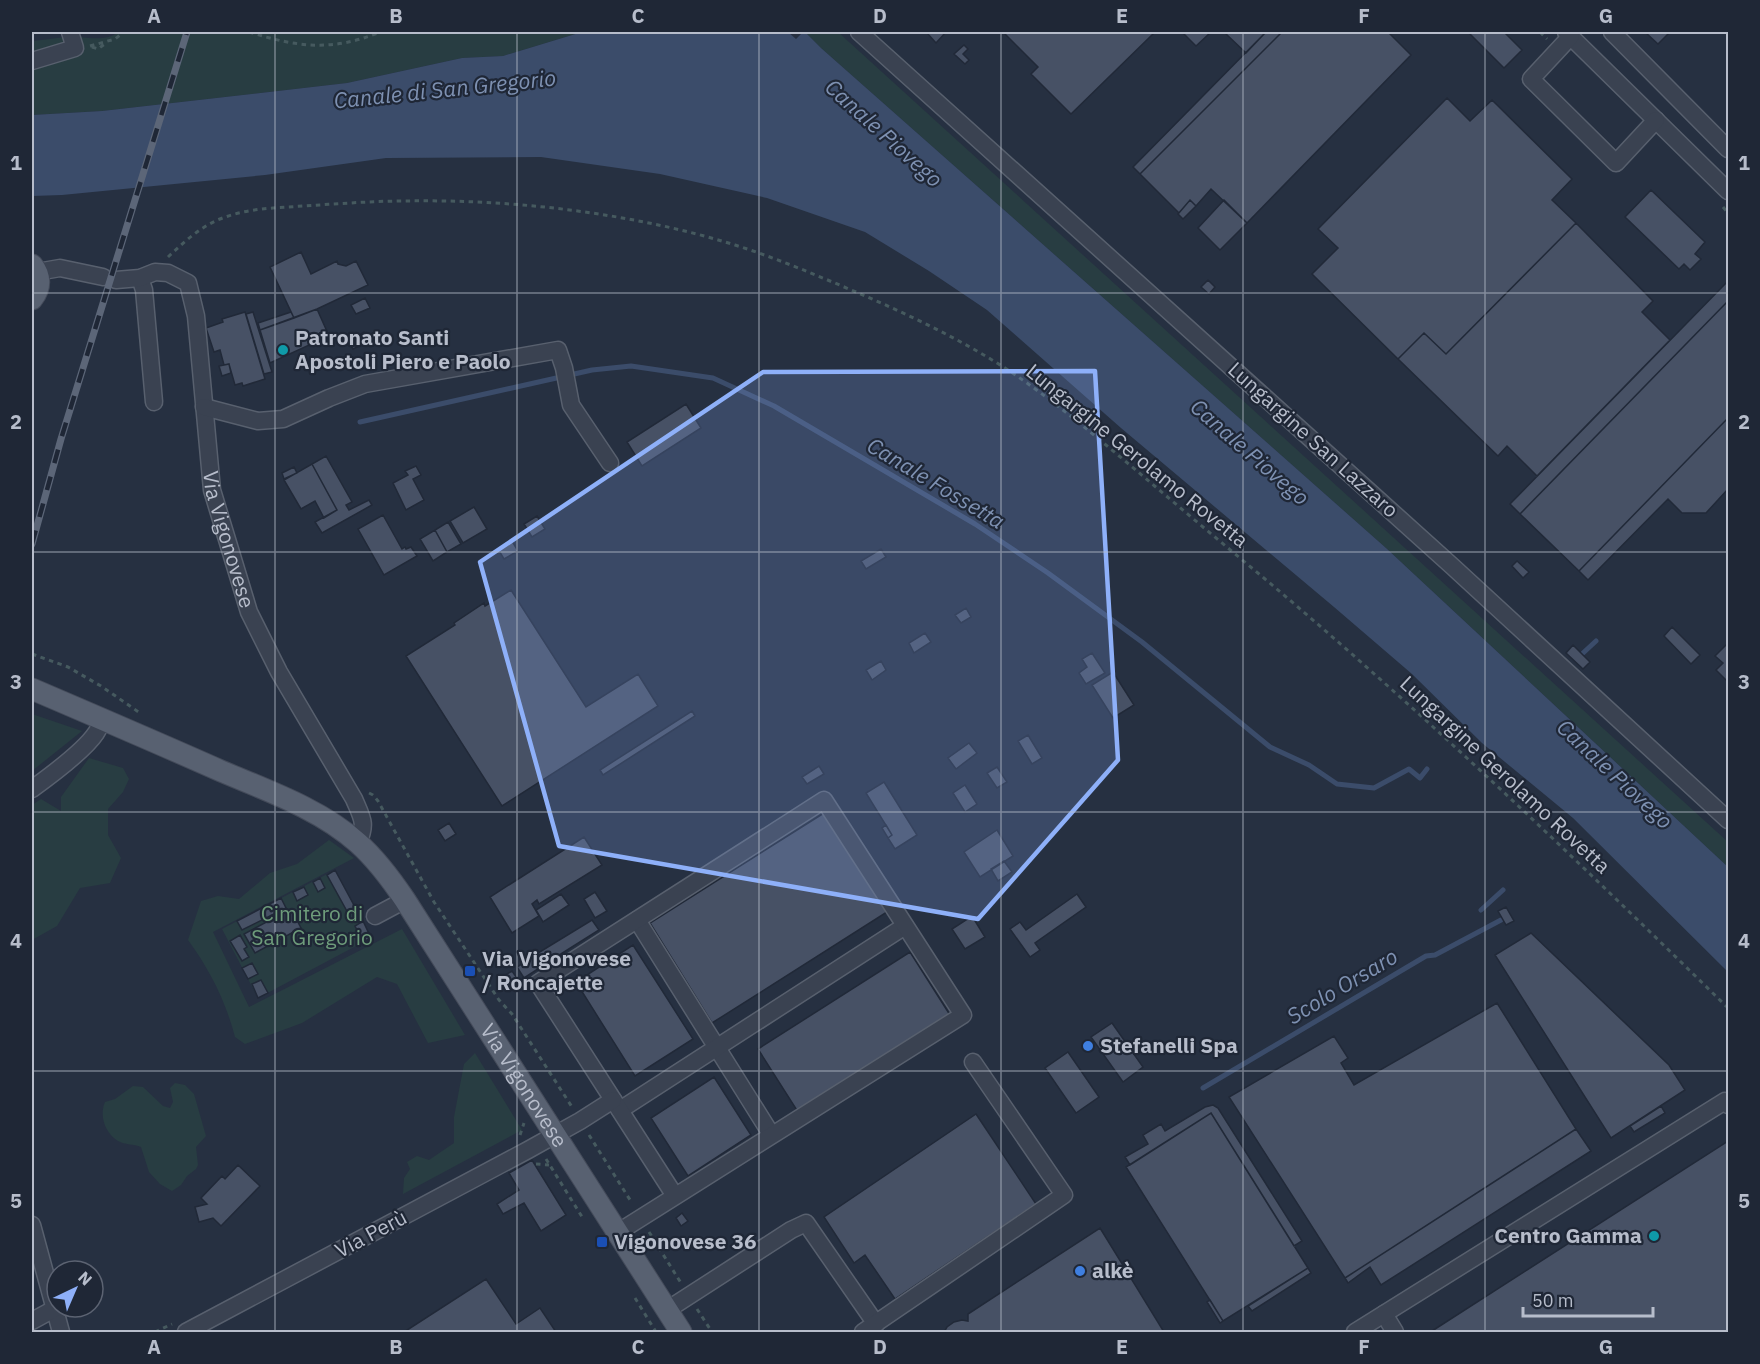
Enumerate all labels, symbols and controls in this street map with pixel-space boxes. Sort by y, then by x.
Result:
text: A [147,2,161,29]
text: B [389,2,403,29]
text: C [631,2,645,29]
text: D [873,2,887,29]
text: E [1116,2,1128,29]
text: F [1358,2,1370,29]
text: G [1599,2,1613,29]
water label: Canale di San Gregorio [332,62,557,115]
water label: Canale Piovego [819,72,949,193]
text: 1 [10,149,22,176]
text: 1 [1738,149,1750,176]
place label: Patronato Santi Apostoli Piero e Paolo [295,323,511,375]
marker: Patronato Santi Apostoli Piero e Paolo [276,343,290,357]
street label: Lungargine San Lazzaro [1222,355,1405,523]
street label: Lungargine Gerolamo Rovetta [1021,357,1254,554]
water label: Canale Piovego [1185,392,1316,511]
text: 2 [10,408,22,435]
text: 2 [1738,408,1750,435]
water label: Canale Fossetta [862,430,1010,535]
street label: Via Vigonovese [197,469,262,611]
text: 3 [10,668,22,695]
text: 3 [1738,668,1750,695]
street label: Lungargine Gerolamo Rovetta [1394,669,1617,879]
water label: Canale Piovego [1551,712,1680,835]
park label: Cimitero di San Gregorio [251,899,373,951]
text: 4 [10,927,22,954]
text: 4 [1738,927,1750,954]
water label: Scolo Orsaro [1281,941,1403,1030]
place label: Via Vigonovese / Roncajette [482,944,631,996]
marker: Via Vigonovese / Roncajette [463,964,477,978]
street label: Via Vigonovese [474,1018,575,1153]
place label: Stefanelli Spa [1100,1031,1238,1059]
marker: Stefanelli Spa [1081,1039,1095,1053]
text: 5 [10,1187,22,1214]
text: 5 [1738,1187,1750,1214]
street label: Via Perù [330,1203,411,1264]
place label: Centro Gamma [1494,1221,1642,1249]
place label: Vigonovese 36 [614,1227,757,1255]
marker: Centro Gamma [1647,1229,1661,1243]
marker: Vigonovese 36 [595,1235,609,1249]
place label: alkè [1092,1256,1134,1284]
north arrow [45,1259,105,1319]
marker: alkè [1073,1264,1087,1278]
text: N [74,1267,97,1289]
scale bar [1523,1280,1654,1318]
text: 50 m [1532,1289,1574,1312]
text: A [147,1333,161,1360]
text: B [389,1333,403,1360]
text: C [631,1333,645,1360]
text: D [873,1333,887,1360]
text: E [1116,1333,1128,1360]
text: F [1358,1333,1370,1360]
text: G [1599,1333,1613,1360]

